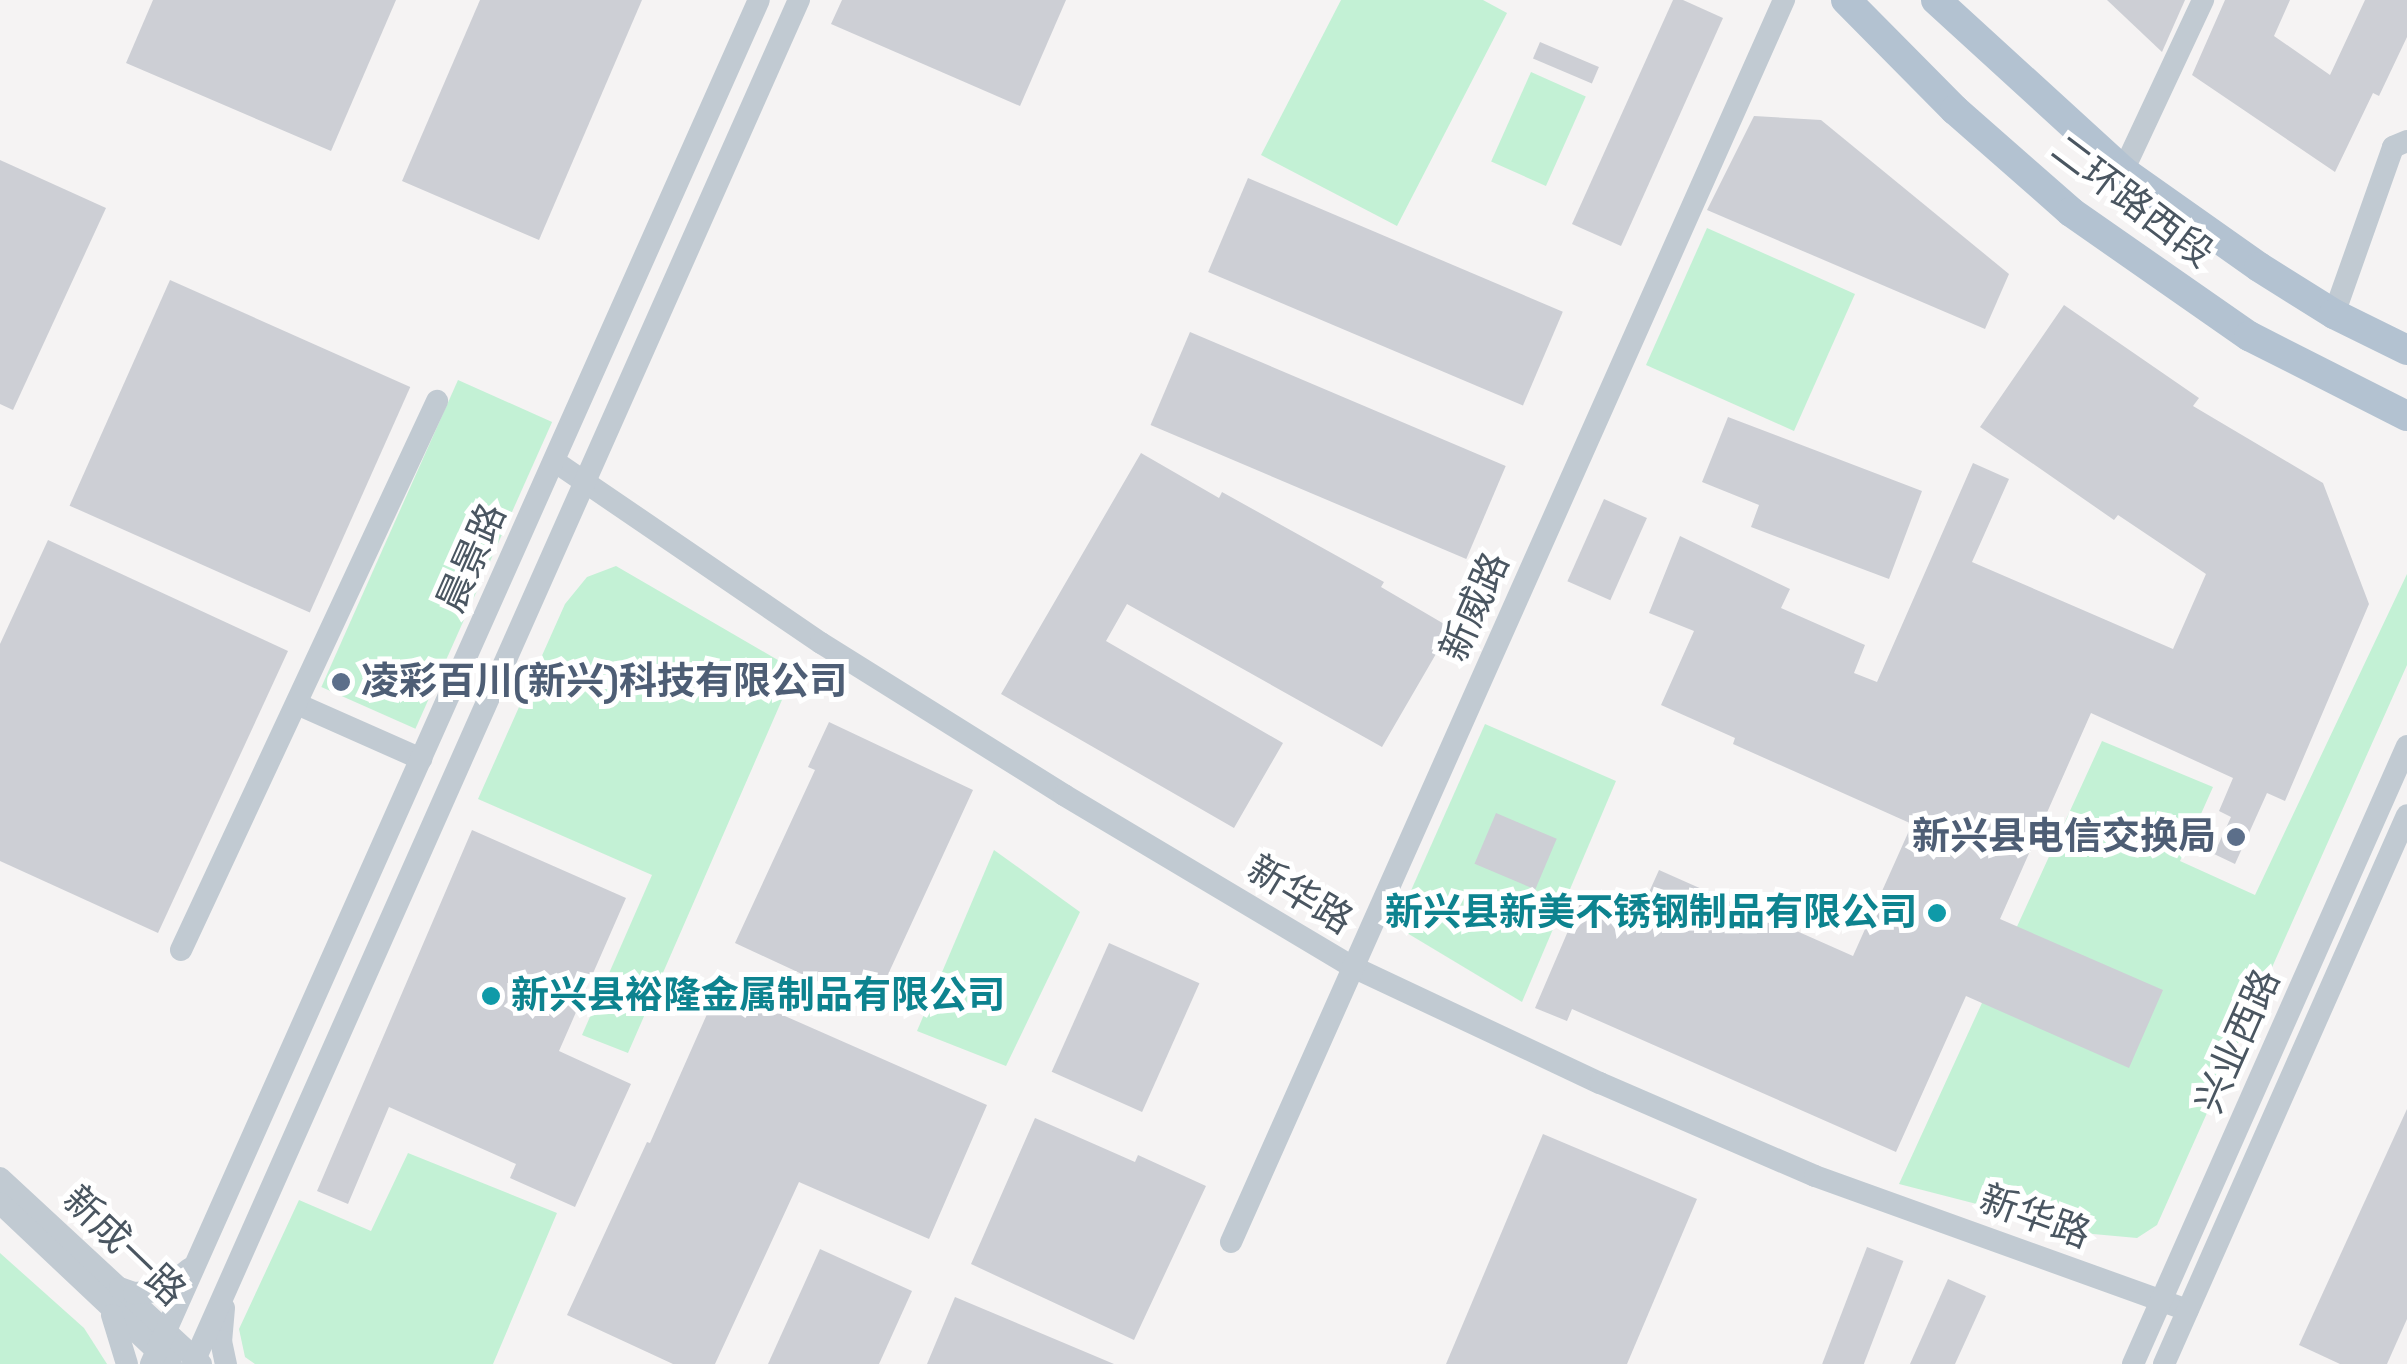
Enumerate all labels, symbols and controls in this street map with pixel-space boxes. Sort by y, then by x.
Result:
street label: 二环路西段 [2042,127,2222,277]
street label: 晨景路 [428,497,516,619]
street label: 新威路 [1431,546,1519,668]
place label: 凌彩百川(新兴)科技有限公司 [361,659,847,705]
marker: 凌彩百川(新兴)科技有限公司 [330,671,352,693]
place label: 新兴县电信交换局 [1912,814,2216,860]
marker: 新兴县电信交换局 [2225,826,2247,848]
street label: 新华路 [1239,846,1361,944]
place label: 新兴县新美不锈钢制品有限公司 [1385,890,1917,936]
marker: 新兴县新美不锈钢制品有限公司 [1926,902,1948,924]
street label: 兴业西路 [2186,962,2290,1120]
place label: 新兴县裕隆金属制品有限公司 [511,973,1005,1019]
marker: 新兴县裕隆金属制品有限公司 [480,985,502,1007]
street label: 新华路 [1974,1176,2096,1258]
street label: 新成一路 [53,1177,195,1315]

